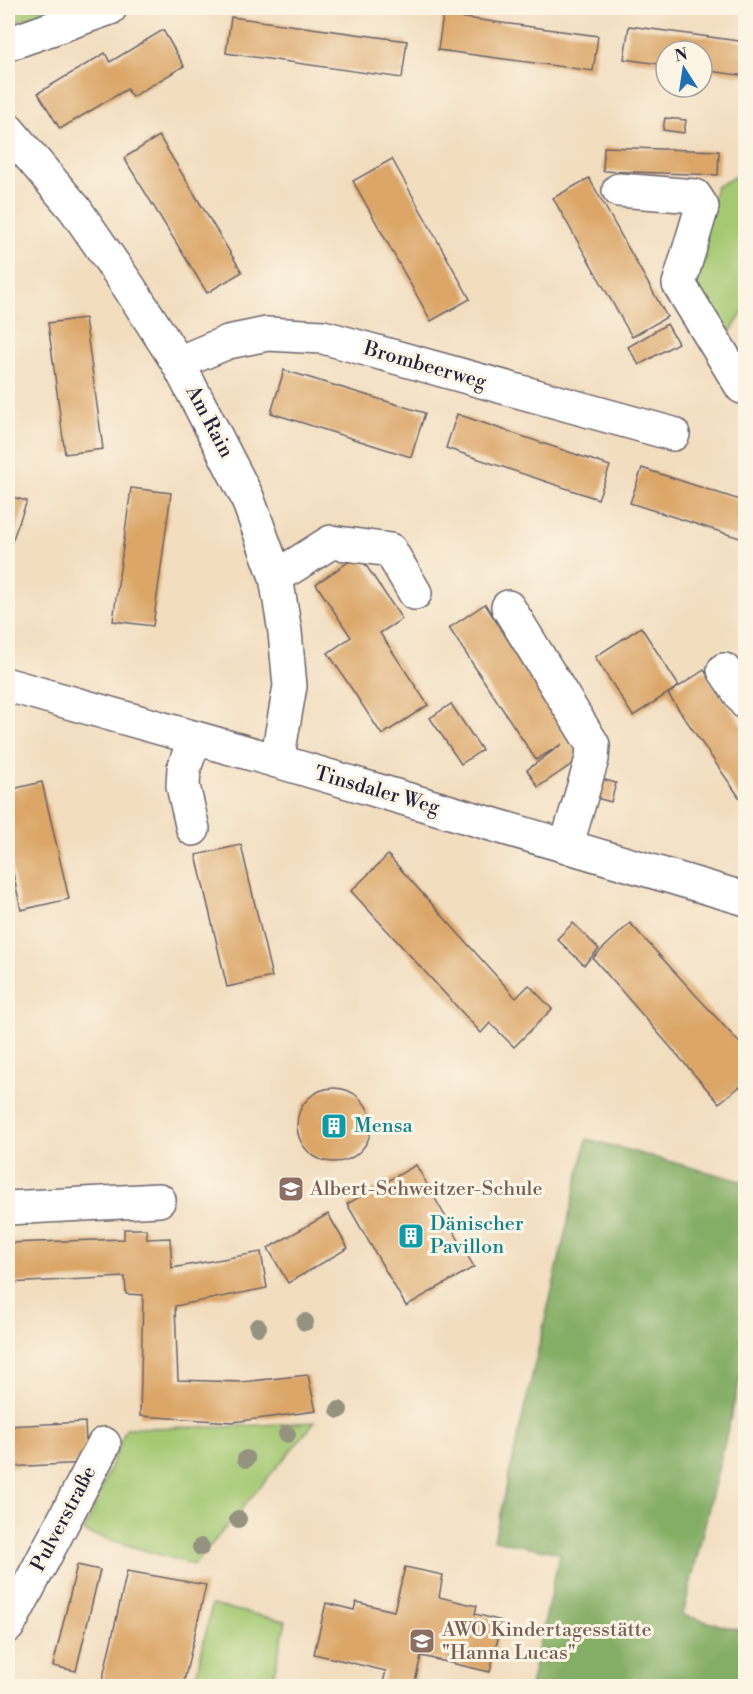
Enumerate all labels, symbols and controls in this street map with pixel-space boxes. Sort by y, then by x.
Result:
north arrow [654,39,714,99]
text: N [673,44,690,66]
street label: Brombeerweg [360,336,490,396]
street label: Am Rain [179,381,238,463]
street label: Tinsdaler Weg [312,761,443,821]
building icon: Mensa [319,1111,349,1141]
place label: Mensa [354,1114,413,1139]
school or university icon: Albert-Schweitzer-Schule [276,1174,306,1204]
place label: Albert-Schweitzer-Schule [309,1177,543,1202]
place label: Dänischer Pavillon [430,1212,524,1260]
building icon: Dänischer Pavillon [396,1221,426,1251]
street label: Pulverstraße [26,1462,102,1576]
place label: AWO Kindertagesstätte "Hanna Lucas" [441,1618,652,1666]
school or university icon: AWO Kindertagesstätte "Hanna Lucas" [407,1626,437,1656]

